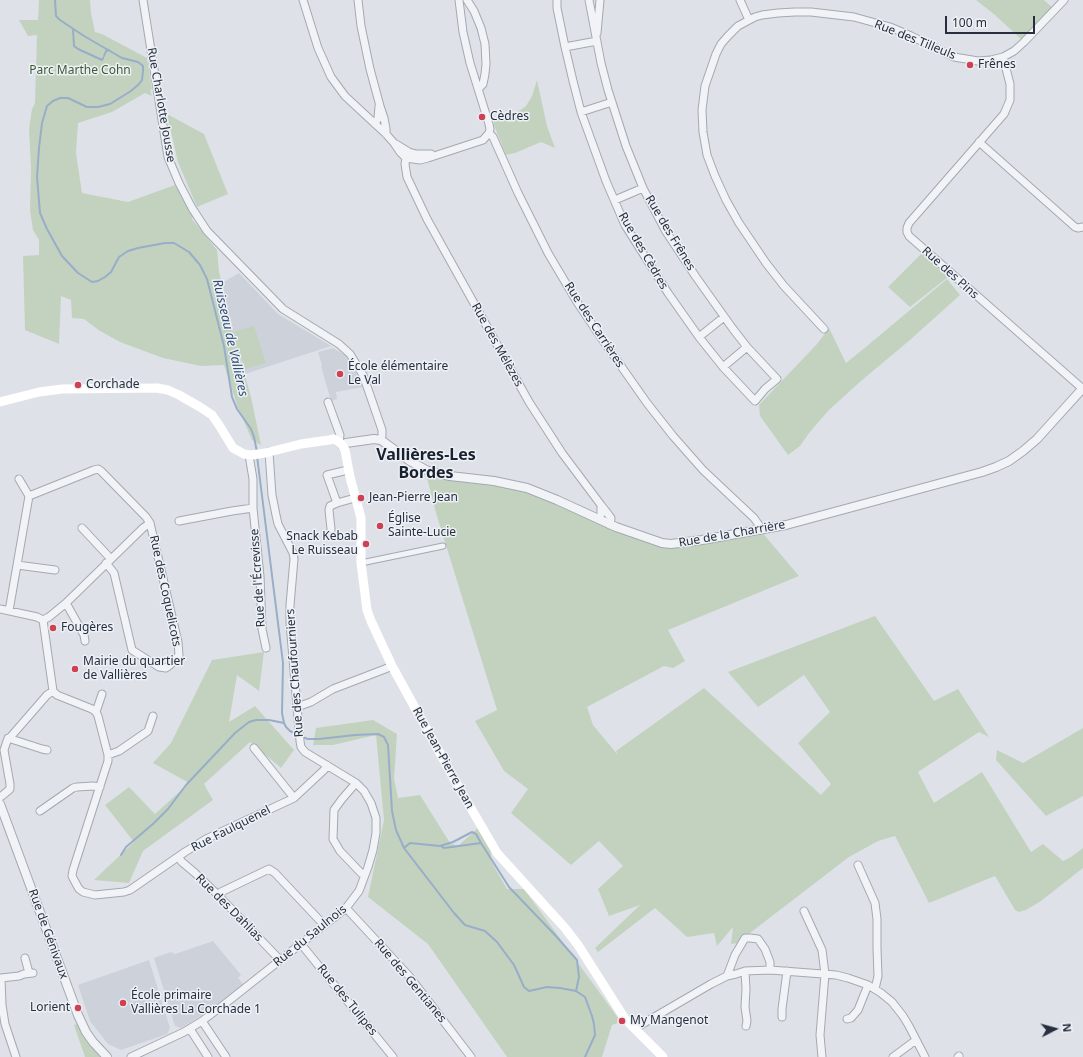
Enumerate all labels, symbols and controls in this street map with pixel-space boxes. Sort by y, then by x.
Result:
scale bar [947,8,1037,34]
text: 100 m [952,14,987,31]
street label: Rue des Tilleuls [872,17,958,63]
street label: Rue Charlotte Jousse [144,46,178,164]
place label: Frênes [978,58,1016,72]
marker: Frênes [965,60,975,70]
park label: Parc Marthe Cohn [29,64,131,78]
place label: Cèdres [490,110,529,124]
marker: Cèdres [477,112,487,122]
street label: Rue des Frênes [642,193,698,273]
street label: Rue des Cèdres [615,210,671,292]
street label: Rue des Pins [919,244,981,302]
water label: Ruisseau de Vallières [209,278,251,398]
street label: Rue des Carrières [561,280,627,370]
street label: Rue des Mélèzes [468,301,526,389]
place label: École élémentaire Le Val [348,360,448,388]
marker: École élémentaire Le Val [335,369,345,379]
place label: Corchade [86,378,140,392]
marker: Corchade [73,380,83,390]
district label: Vallières-Les Bordes [376,445,476,483]
place label: Jean-Pierre Jean [369,491,458,505]
marker: Jean-Pierre Jean [356,493,366,503]
place label: Église Sainte-Lucie [388,512,456,540]
street label: Rue de la Charrière [678,518,786,550]
marker: Église Sainte-Lucie [375,521,385,531]
street label: Rue de l'Écrevisse [247,528,269,628]
place label: Snack Kebab Le Ruisseau [286,530,358,558]
street label: Rue des Coquelicots [146,534,184,648]
marker: Snack Kebab Le Ruisseau [361,539,371,549]
street label: Rue des Chaufourniers [283,608,307,738]
place label: Fougères [61,621,113,635]
marker: Fougères [48,623,58,633]
place label: Mairie du quartier de Vallières [83,655,185,683]
marker: Mairie du quartier de Vallières [70,664,80,674]
street label: Rue Jean-Pierre Jean [409,705,477,811]
street label: Rue Faulquenel [189,803,273,855]
street label: Rue des Dahlias [192,871,266,945]
street label: Rue de Génivaux [25,887,71,981]
street label: Rue du Saulnois [270,902,350,970]
street label: Rue des Gentianes [371,936,449,1026]
street label: Rue des Tulipes [314,962,380,1038]
place label: École primaire Vallières La Corchade 1 [131,989,261,1017]
marker: École primaire Vallières La Corchade 1 [118,998,128,1008]
place label: Lorient [30,1001,70,1015]
marker: Lorient [73,1003,83,1013]
north arrow [1035,1009,1075,1049]
place label: My Mangenot [630,1014,708,1028]
marker: My Mangenot [617,1016,627,1026]
text: N [1060,1022,1075,1033]

